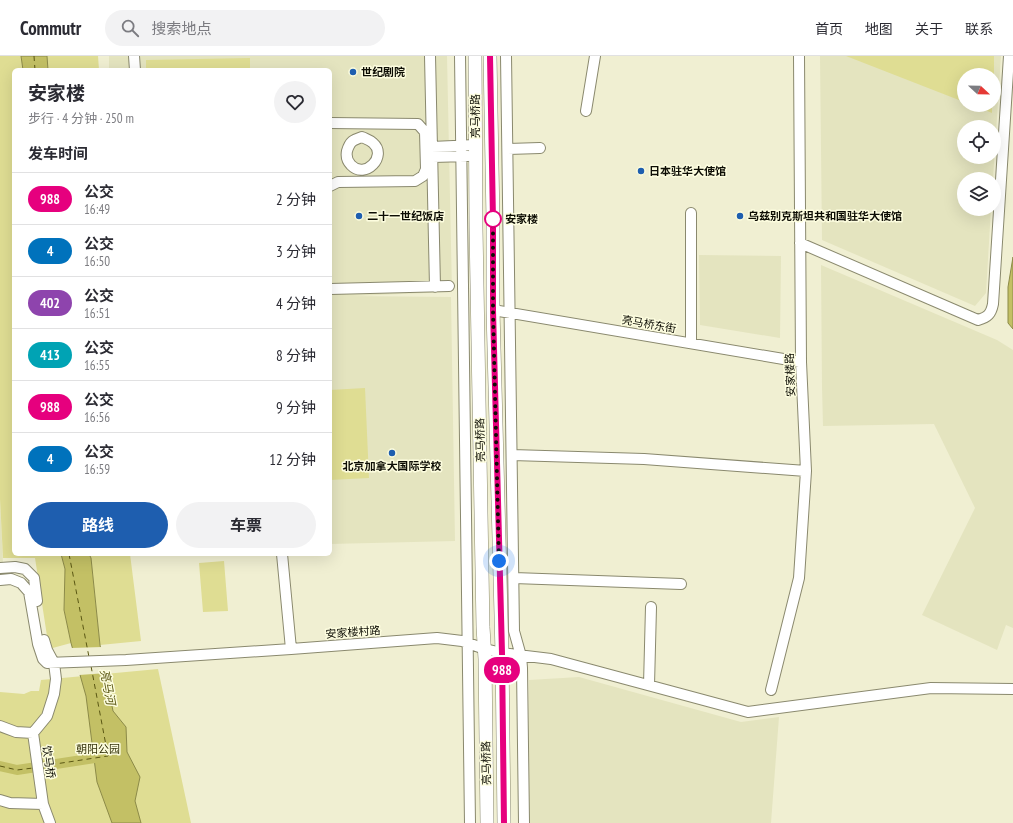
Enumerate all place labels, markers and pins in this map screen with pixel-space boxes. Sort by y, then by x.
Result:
place label: 世纪剧院 [361,65,405,79]
marker: 世纪剧院 [348,67,358,77]
place label: 日本驻华大使馆 [649,164,726,178]
marker: 日本驻华大使馆 [636,166,646,176]
place label: 二十一世纪饭店 [367,209,444,223]
place label: 乌兹别克斯坦共和国驻华大使馆 [748,209,902,223]
marker: 安家楼 [484,210,502,228]
marker: 二十一世纪饭店 [354,211,364,221]
marker: 乌兹别克斯坦共和国驻华大使馆 [735,211,745,221]
place label: 安家楼 [505,212,538,226]
marker: 北京加拿大国际学校 [387,448,397,458]
place label: 北京加拿大国际学校 [343,459,442,473]

